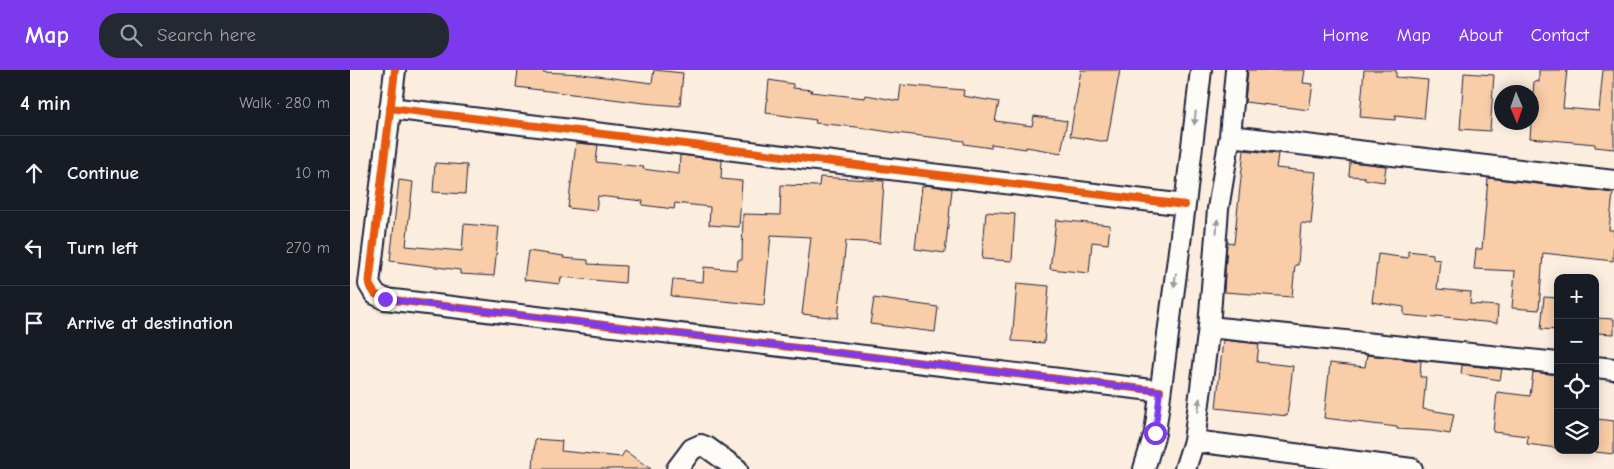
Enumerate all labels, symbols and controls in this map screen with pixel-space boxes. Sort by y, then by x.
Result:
search box [99,13,449,58]
text: Map [25,21,69,49]
icon: search [117,21,145,49]
text: Search here [157,24,256,46]
text: Home [1322,25,1369,46]
text: Map [1397,25,1431,46]
text: About [1459,25,1503,46]
text: Contact [1531,25,1589,46]
north arrow [1494,85,1539,130]
text: 4 min [20,91,71,115]
text: Walk · 280 m [239,94,330,112]
one-way arrow [1191,111,1199,127]
icon: ahead [20,159,48,187]
text: Continue [67,162,139,184]
text: 10 m [295,164,330,182]
one-way arrow [1214,217,1222,233]
icon: left [20,234,48,262]
text: Turn left [67,237,138,259]
text: 270 m [286,239,330,257]
one-way arrow [1171,272,1179,288]
map controls [1554,274,1599,454]
button: + [1554,274,1599,319]
route end [374,288,397,311]
icon: arrive [20,309,48,337]
text: Arrive at destination [67,312,233,334]
button: − [1554,319,1599,364]
button: locate [1554,364,1599,409]
one-way arrow [1195,396,1203,412]
button: layers [1554,409,1599,454]
route start [1144,422,1167,445]

